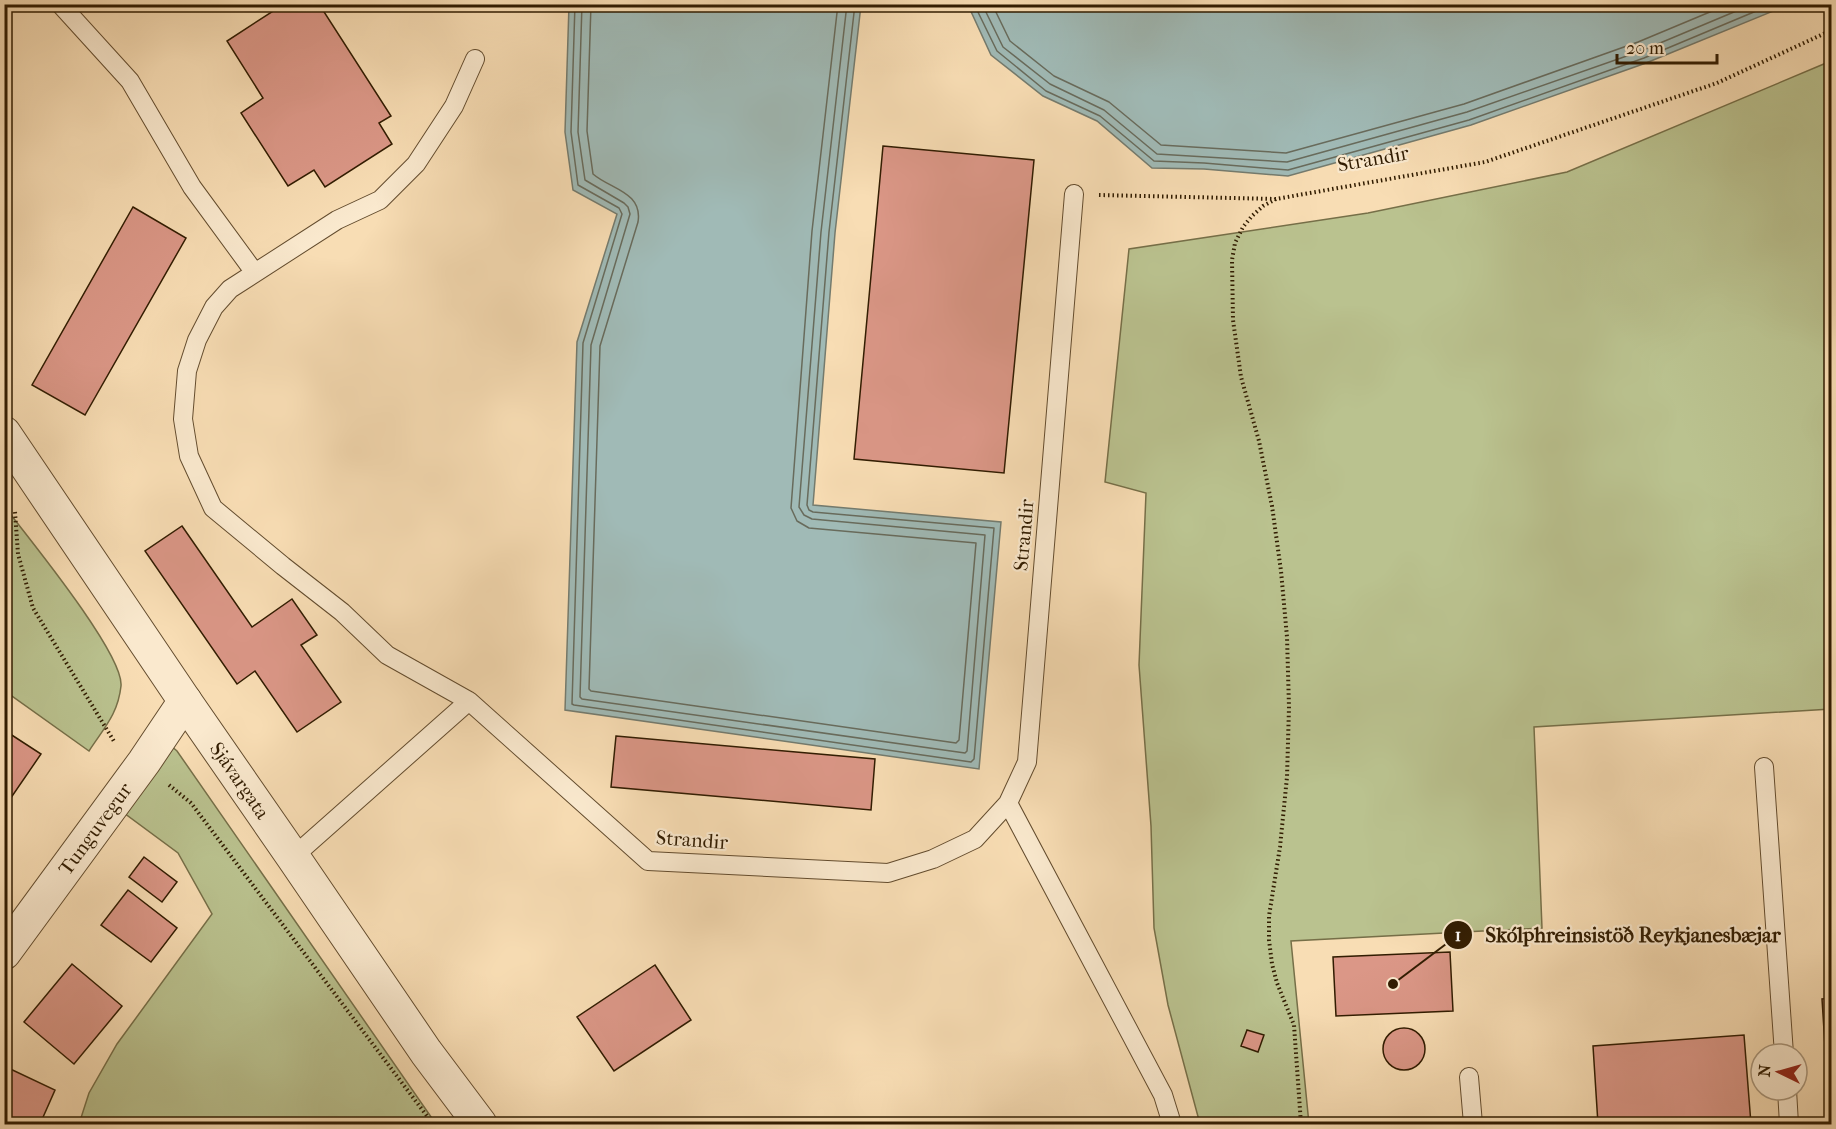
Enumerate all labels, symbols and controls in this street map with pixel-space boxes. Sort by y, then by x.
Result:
scale bar [1617,27,1718,65]
text: 20 m [1626,38,1664,59]
street label: Strandir [1336,141,1411,177]
street label: Strandir [1009,498,1039,572]
street label: Sjávargata [205,738,275,824]
street label: Tunguvegur [54,778,137,879]
street label: Strandir [655,826,729,854]
callout: Skólphreinsistöð Reykjanesbæjar [1443,915,1793,954]
text: Skólphreinsistöð Reykjanesbæjar [1485,923,1782,947]
text: 1 [1455,925,1461,946]
north arrow [1749,1042,1809,1102]
text: N [1755,1063,1775,1078]

